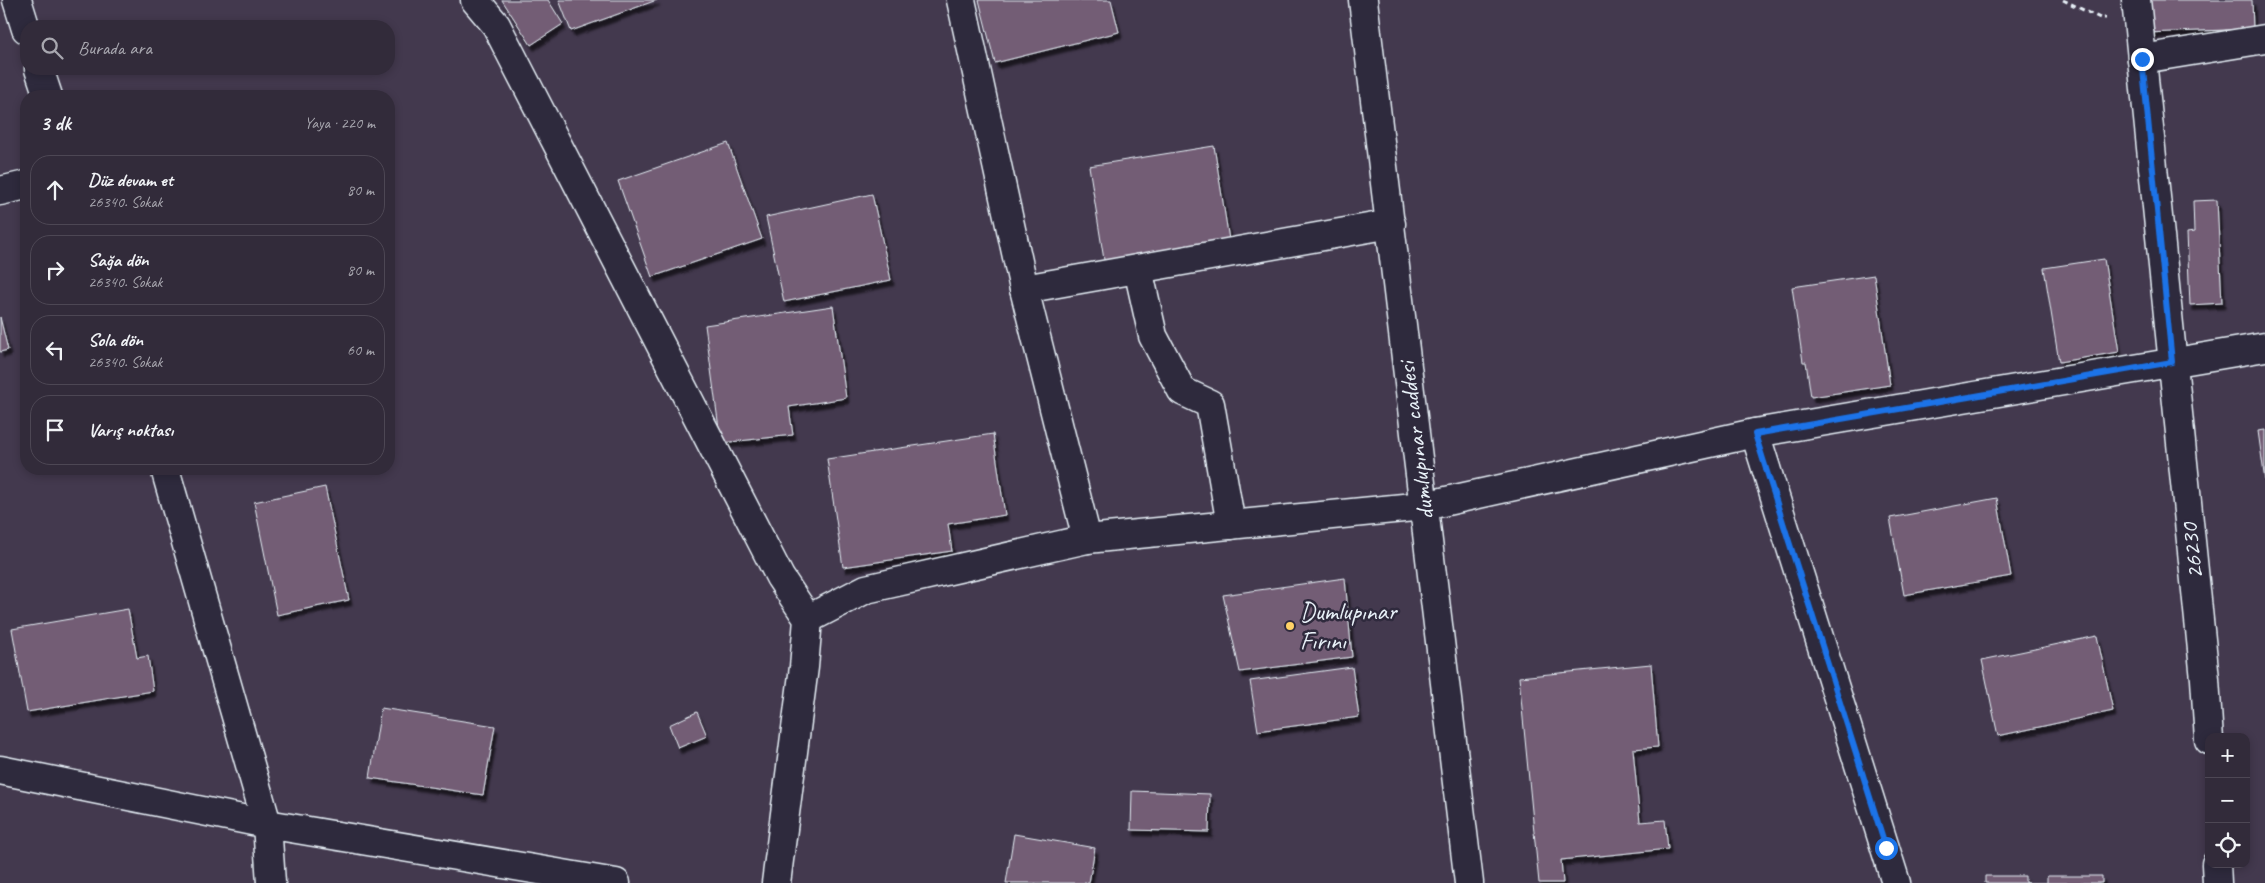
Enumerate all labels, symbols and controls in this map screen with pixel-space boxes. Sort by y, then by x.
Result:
search box [20,20,395,75]
icon: search [38,34,66,62]
text: Burada ara [78,36,152,60]
route end [2131,48,2154,71]
text: 3 dk [40,110,71,136]
text: Yaya · 220 m [304,113,375,133]
text: Düz devam et [88,168,173,192]
icon: ahead [41,176,69,204]
text: 80 m [347,180,374,200]
text: 26340. Sokak [88,192,162,212]
text: Sağa dön [88,248,149,272]
icon: right [41,256,69,284]
text: 80 m [347,260,374,280]
text: 26340. Sokak [88,272,162,292]
text: Sola dön [88,328,143,352]
icon: left [41,336,69,364]
text: 60 m [347,340,374,360]
text: 26340. Sokak [88,352,162,372]
street label: dumlupınar caddesi [1390,357,1442,522]
icon: arrive [41,416,69,444]
text: Varış noktası [88,418,173,442]
street label: 26230 [2173,520,2211,581]
place label: Dumlupınar Fırını [1300,596,1398,657]
marker: Dumlupınar Fırını [1284,620,1296,632]
map controls [2205,733,2250,868]
button: + [2205,733,2250,778]
button: − [2205,778,2250,823]
button: locate [2205,823,2250,868]
route start [1875,837,1898,860]

